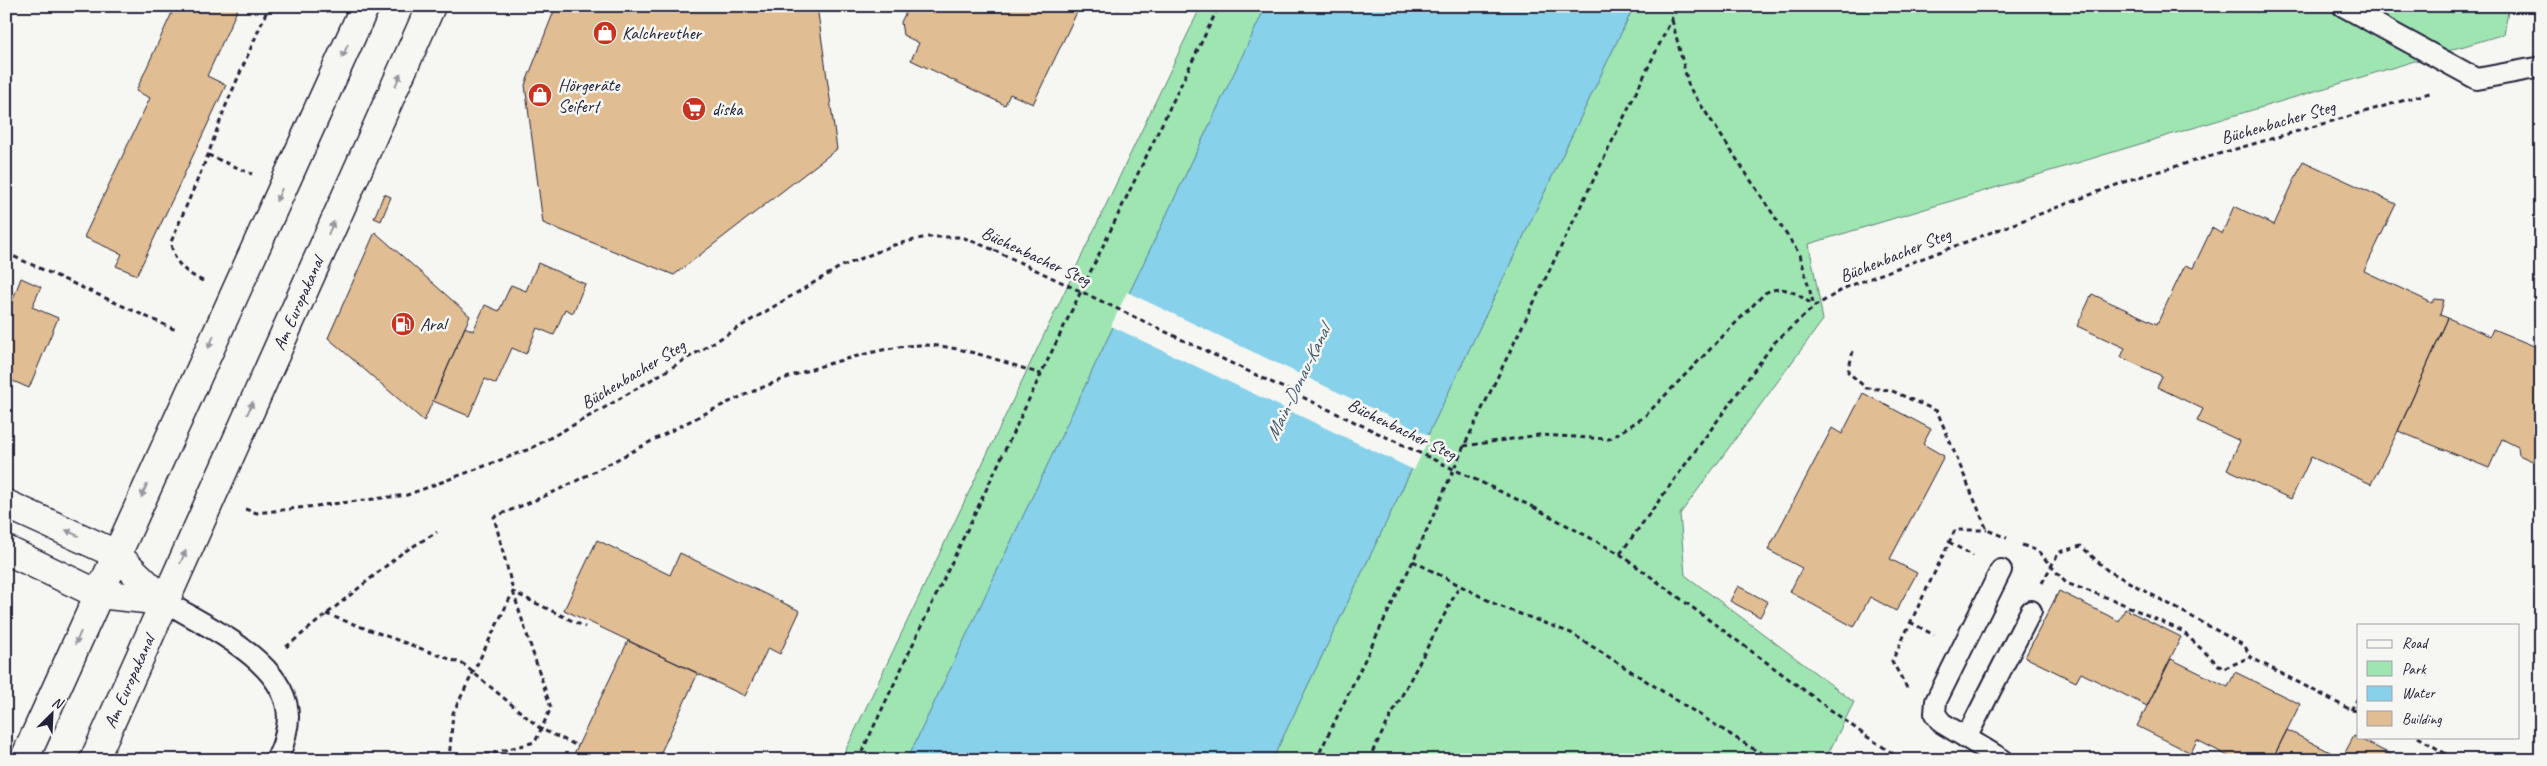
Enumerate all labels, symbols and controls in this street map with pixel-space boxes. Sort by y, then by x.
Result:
shop icon: Kalchreuther [592,20,618,46]
place label: Kalchreuther [622,22,704,44]
one-way arrow [340,44,348,58]
one-way arrow [394,73,402,87]
place label: Hörgeräte Seifert [558,74,621,117]
shop icon: Hörgeräte Seifert [527,82,553,108]
street label: Büchenbacher Steg [2218,95,2339,149]
supermarket icon: diska [681,96,707,122]
place label: diska [712,98,744,120]
one-way arrow [274,188,282,202]
one-way arrow [327,221,335,235]
street label: Büchenbacher Steg [978,221,1095,292]
street label: Büchenbacher Steg [1836,222,1955,287]
street label: Am Europakanal [268,251,330,354]
fuel station icon: Aral [390,311,416,337]
place label: Aral [420,313,449,335]
water label: Main-Donau-Kanal [1260,316,1339,444]
street label: Büchenbacher Steg [577,333,690,414]
one-way arrow [207,335,216,350]
street label: Büchenbacher Steg [1344,393,1461,465]
one-way arrow [246,401,254,415]
one-way arrow [140,484,148,498]
one-way arrow [65,529,79,537]
one-way arrow [180,550,188,564]
legend [2357,624,2520,738]
street label: Am Europakanal [99,629,161,732]
one-way arrow [73,631,81,645]
text: Road [2402,634,2429,653]
text: Park [2402,660,2427,679]
text: Water [2402,684,2436,703]
north arrow [28,688,78,738]
text: N [50,693,67,713]
text: Building [2402,710,2442,729]

